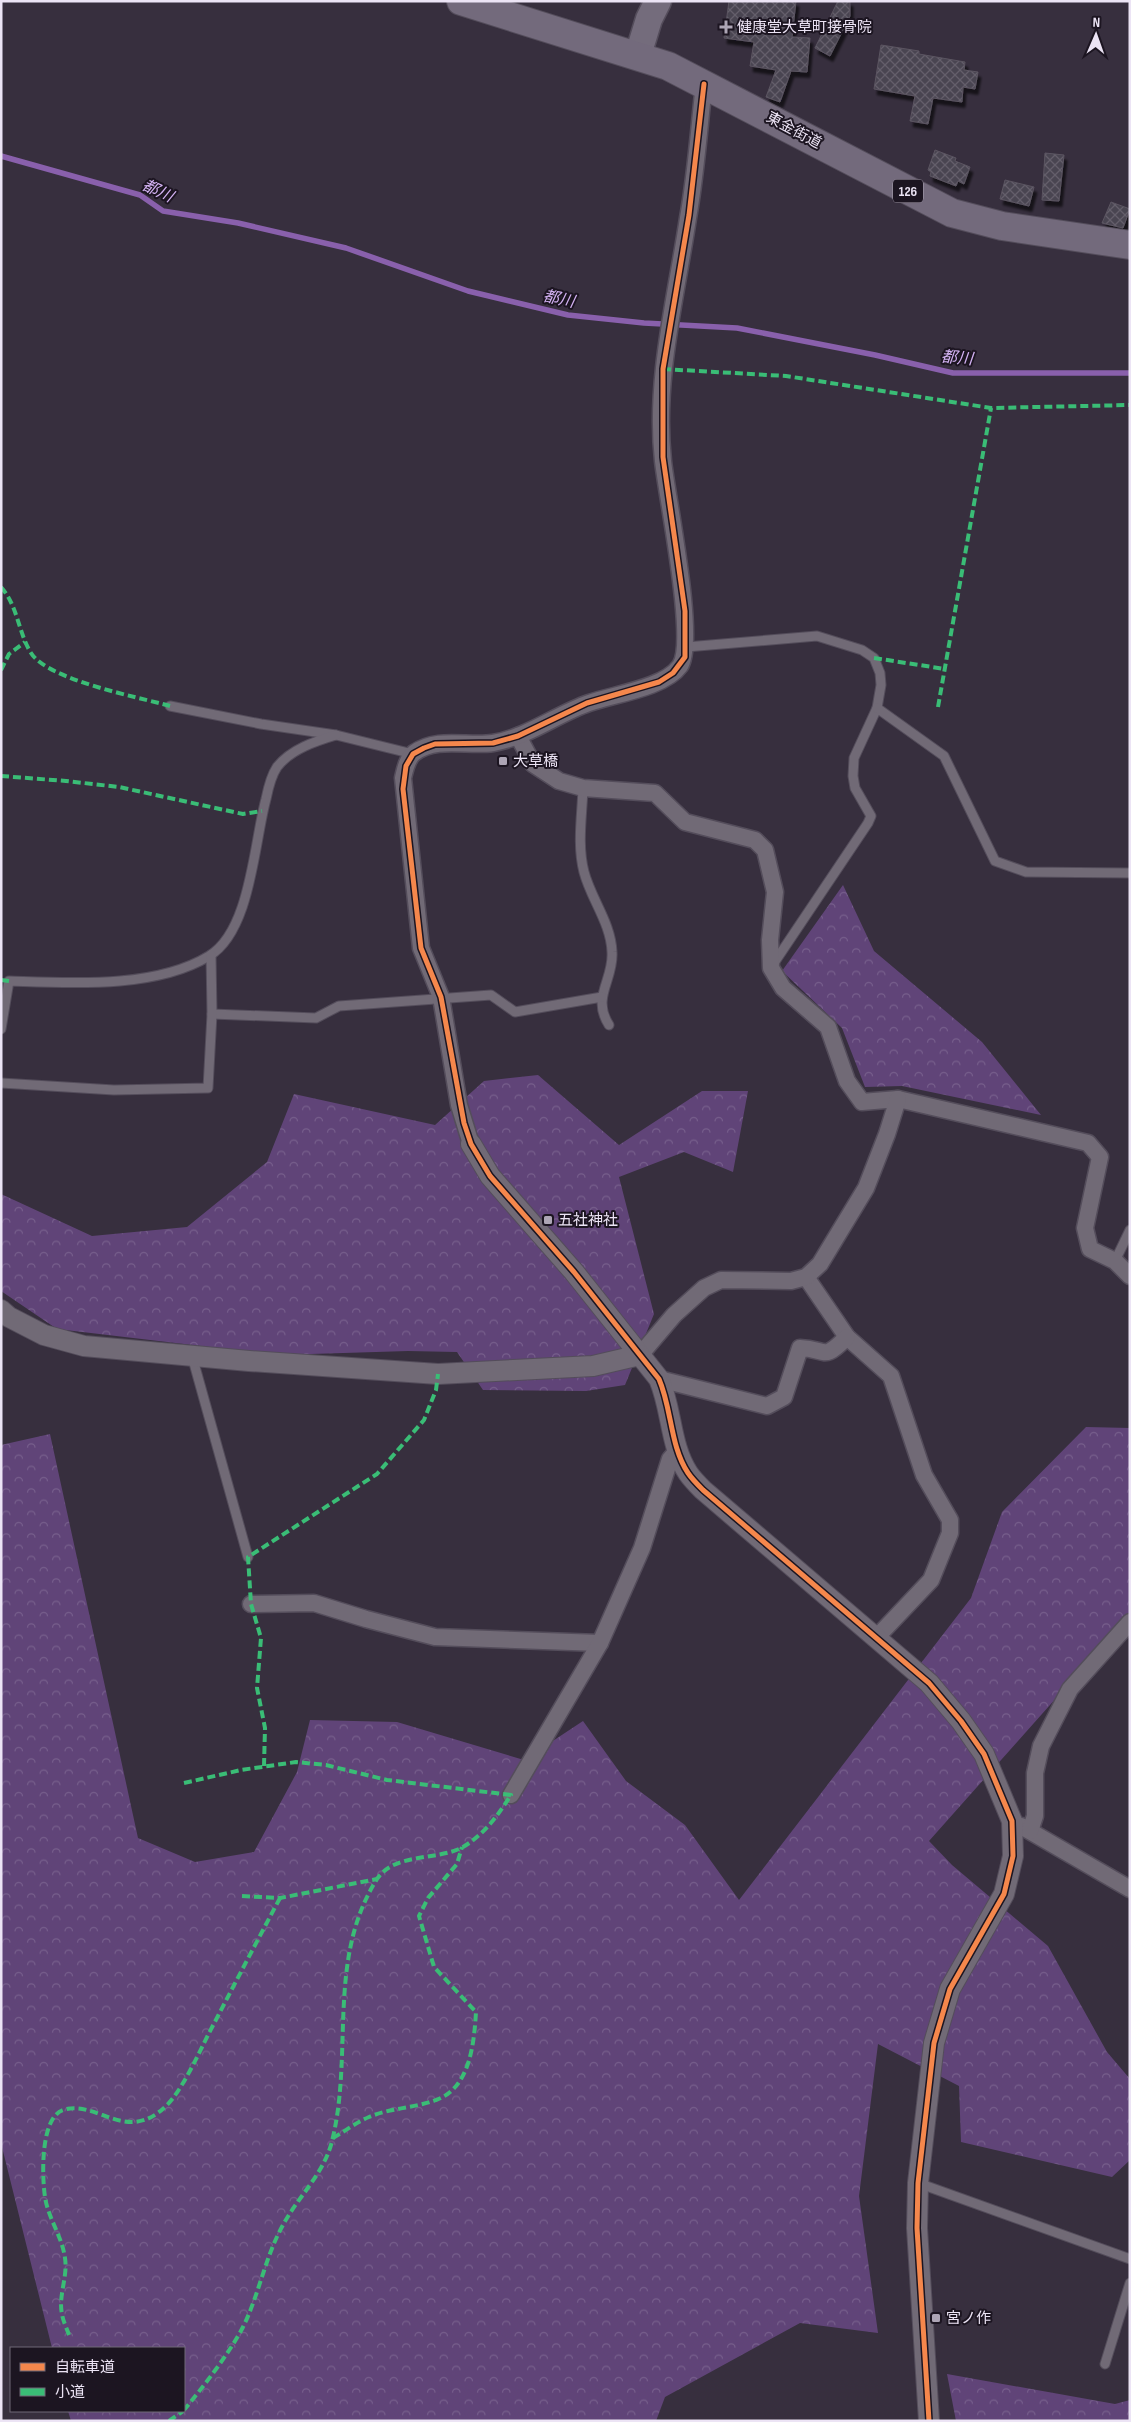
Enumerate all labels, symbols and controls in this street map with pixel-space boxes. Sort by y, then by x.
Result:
north arrow [1071,10,1121,60]
text: N [1092,14,1100,31]
place label: 健康堂大草町接骨院 [737,18,872,37]
marker: 健康堂大草町接骨院 [719,20,733,34]
street label: 東金街道 [763,108,825,153]
water label: 都川 [139,176,178,208]
road number: 126 [893,180,923,202]
water label: 都川 [541,287,578,312]
water label: 都川 [940,348,976,370]
place label: 大草橋 [513,752,558,771]
marker: 大草橋 [497,755,509,767]
place label: 五社神社 [558,1211,618,1230]
marker: 五社神社 [542,1214,554,1226]
place label: 宮ノ作 [946,2309,991,2328]
marker: 宮ノ作 [930,2312,942,2324]
legend [10,2347,185,2412]
text: 自転車道 [55,2358,115,2377]
text: 小道 [55,2383,85,2402]

